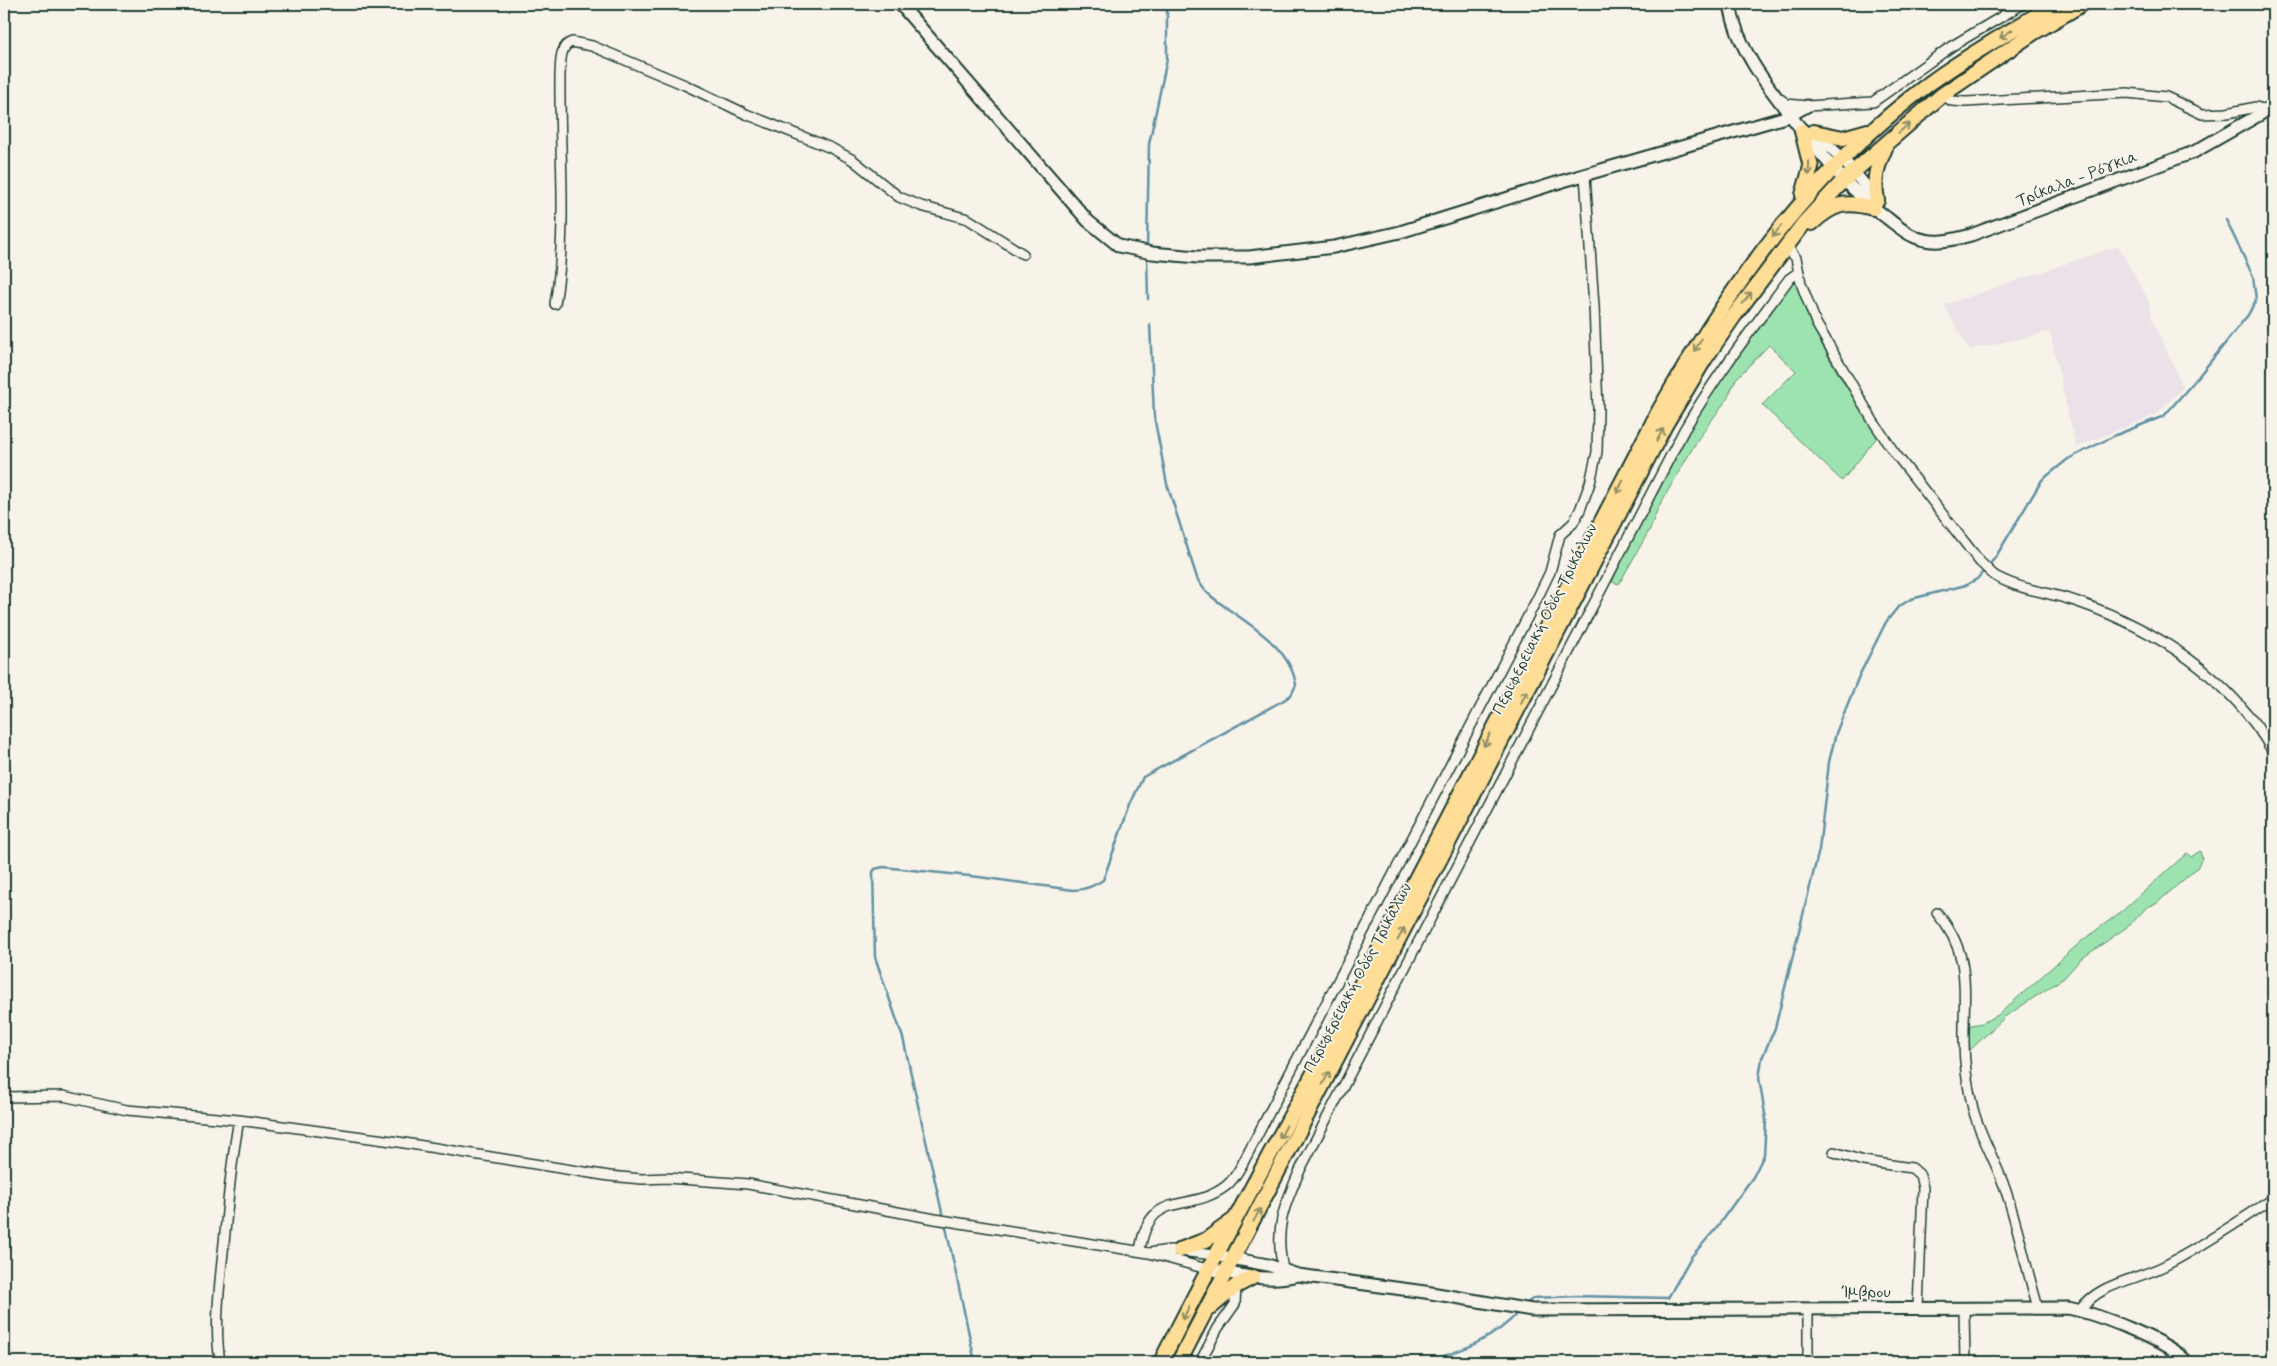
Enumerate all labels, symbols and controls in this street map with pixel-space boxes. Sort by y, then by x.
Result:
one-way arrow [1999,30,2013,40]
one-way arrow [1898,122,1911,134]
street label: Τρίκαλα - Ρόγκια [2013,146,2141,212]
one-way arrow [1804,159,1814,175]
one-way arrow [1772,224,1782,238]
one-way arrow [1742,291,1752,305]
one-way arrow [1692,337,1702,351]
one-way arrow [1655,427,1665,442]
one-way arrow [1615,479,1624,494]
street label: Περιφερειακή Οδός Τρικάλων [1488,520,1602,718]
one-way arrow [1519,689,1529,704]
one-way arrow [1482,732,1492,746]
street label: Περιφερειακή Οδός Τρικάλων [1299,880,1417,1076]
one-way arrow [1397,927,1406,942]
one-way arrow [1322,1071,1331,1086]
one-way arrow [1278,1125,1288,1140]
one-way arrow [1253,1208,1262,1223]
street label: Ίμβρου [1841,1282,1891,1303]
one-way arrow [1180,1305,1190,1320]

